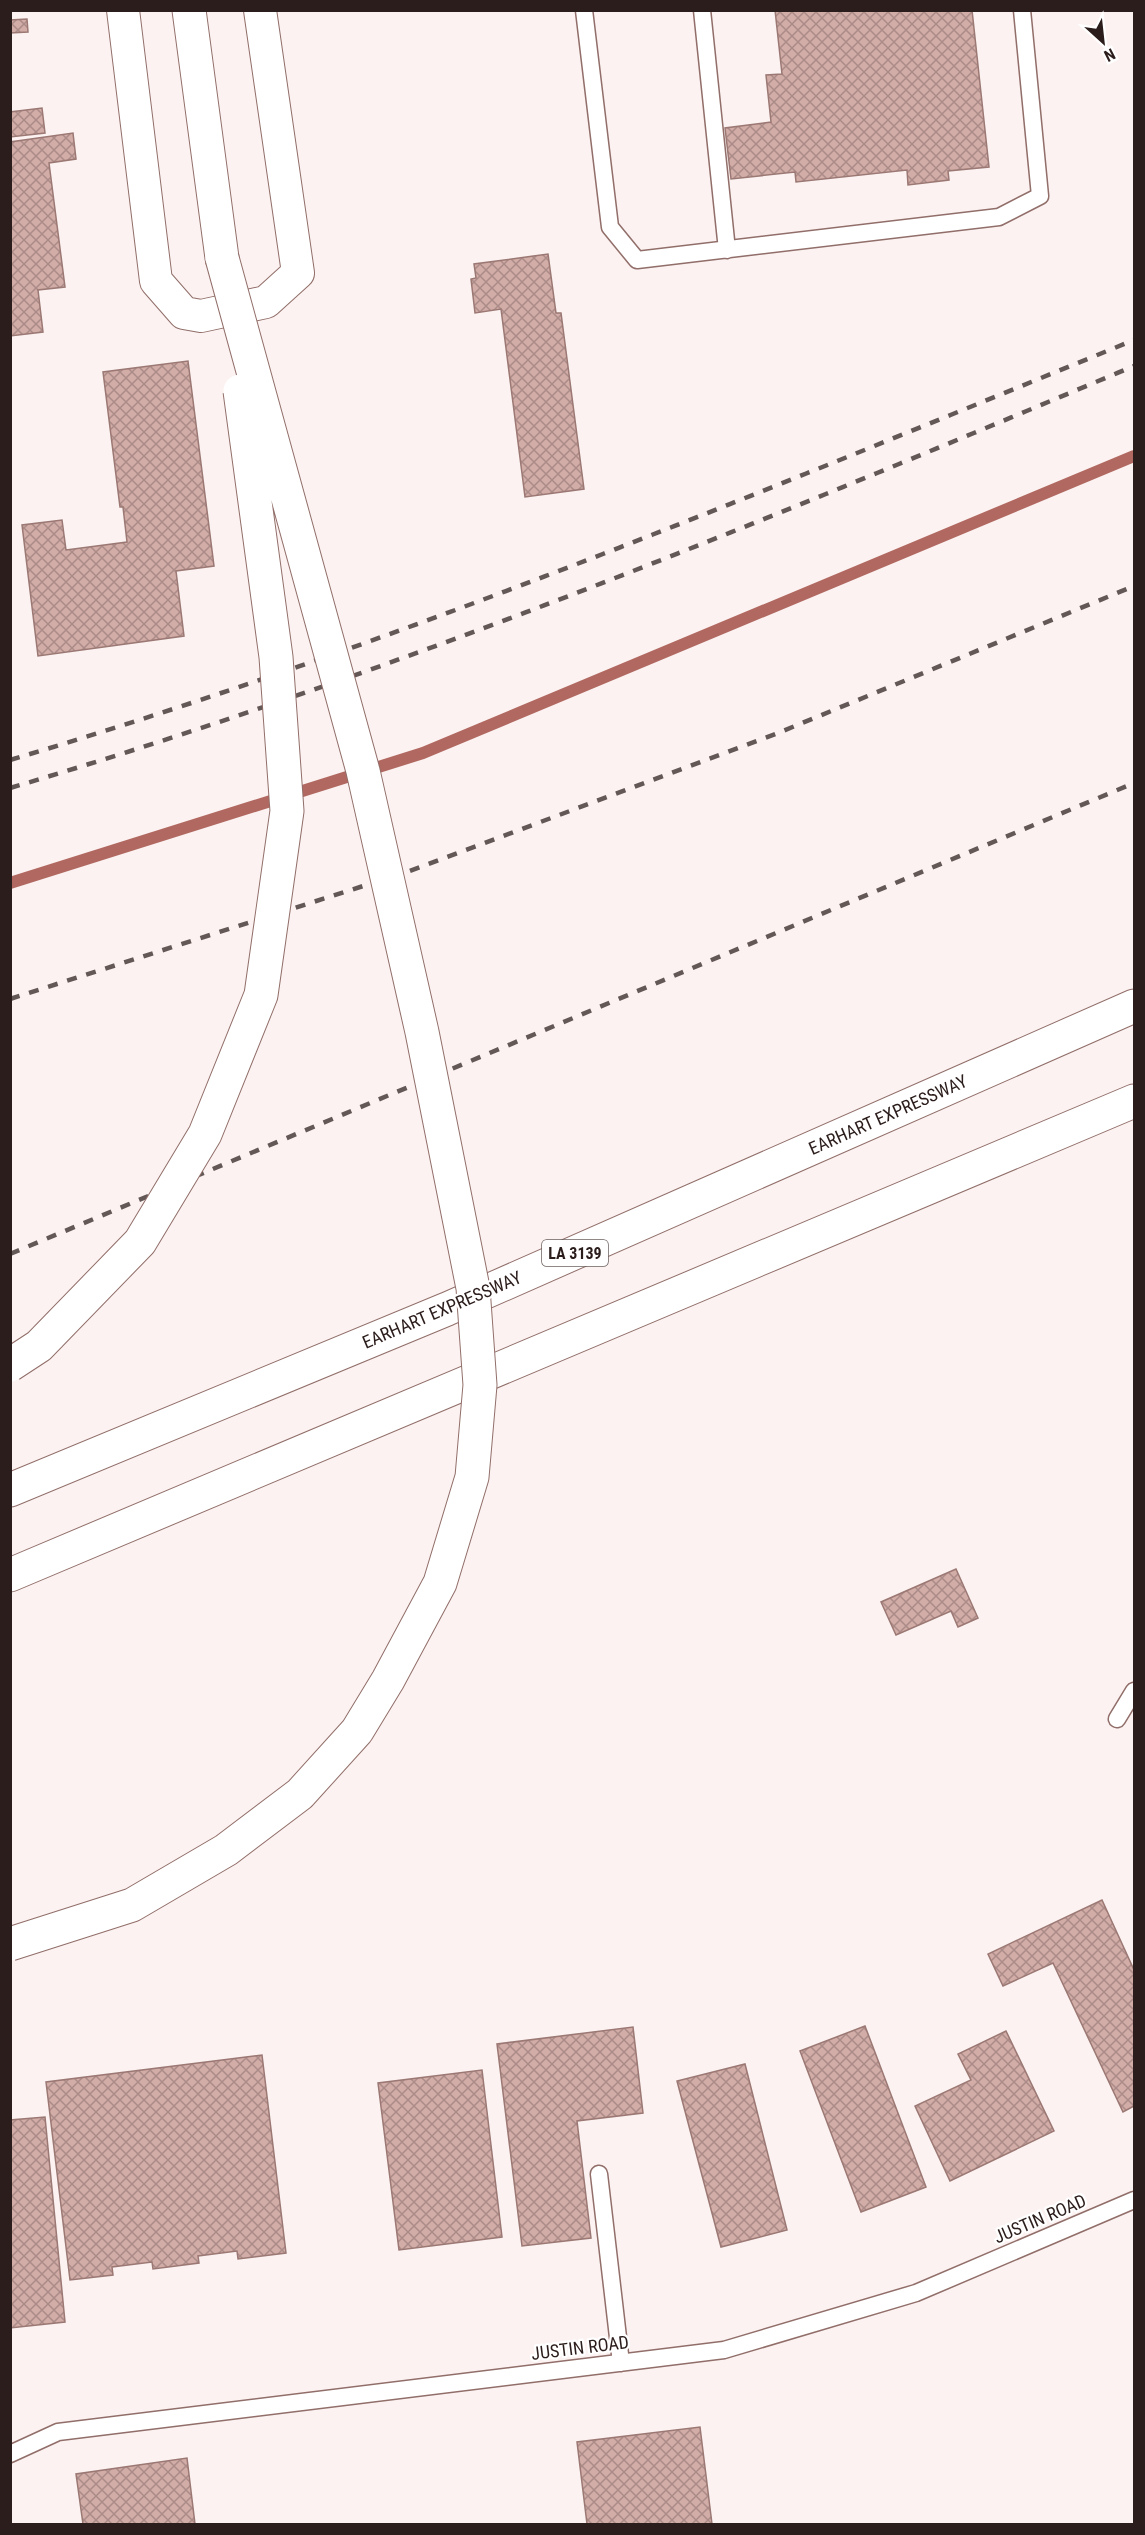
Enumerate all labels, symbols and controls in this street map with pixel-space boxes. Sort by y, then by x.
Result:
north arrow [1073,12,1133,72]
text: N [1101,44,1118,66]
street label: EARHART EXPRESSWAY [805,1070,971,1159]
road number: LA 3139 [542,1240,608,1266]
street label: EARHART EXPRESSWAY [359,1266,525,1353]
street label: JUSTIN ROAD [991,2190,1089,2247]
street label: JUSTIN ROAD [530,2331,630,2364]

